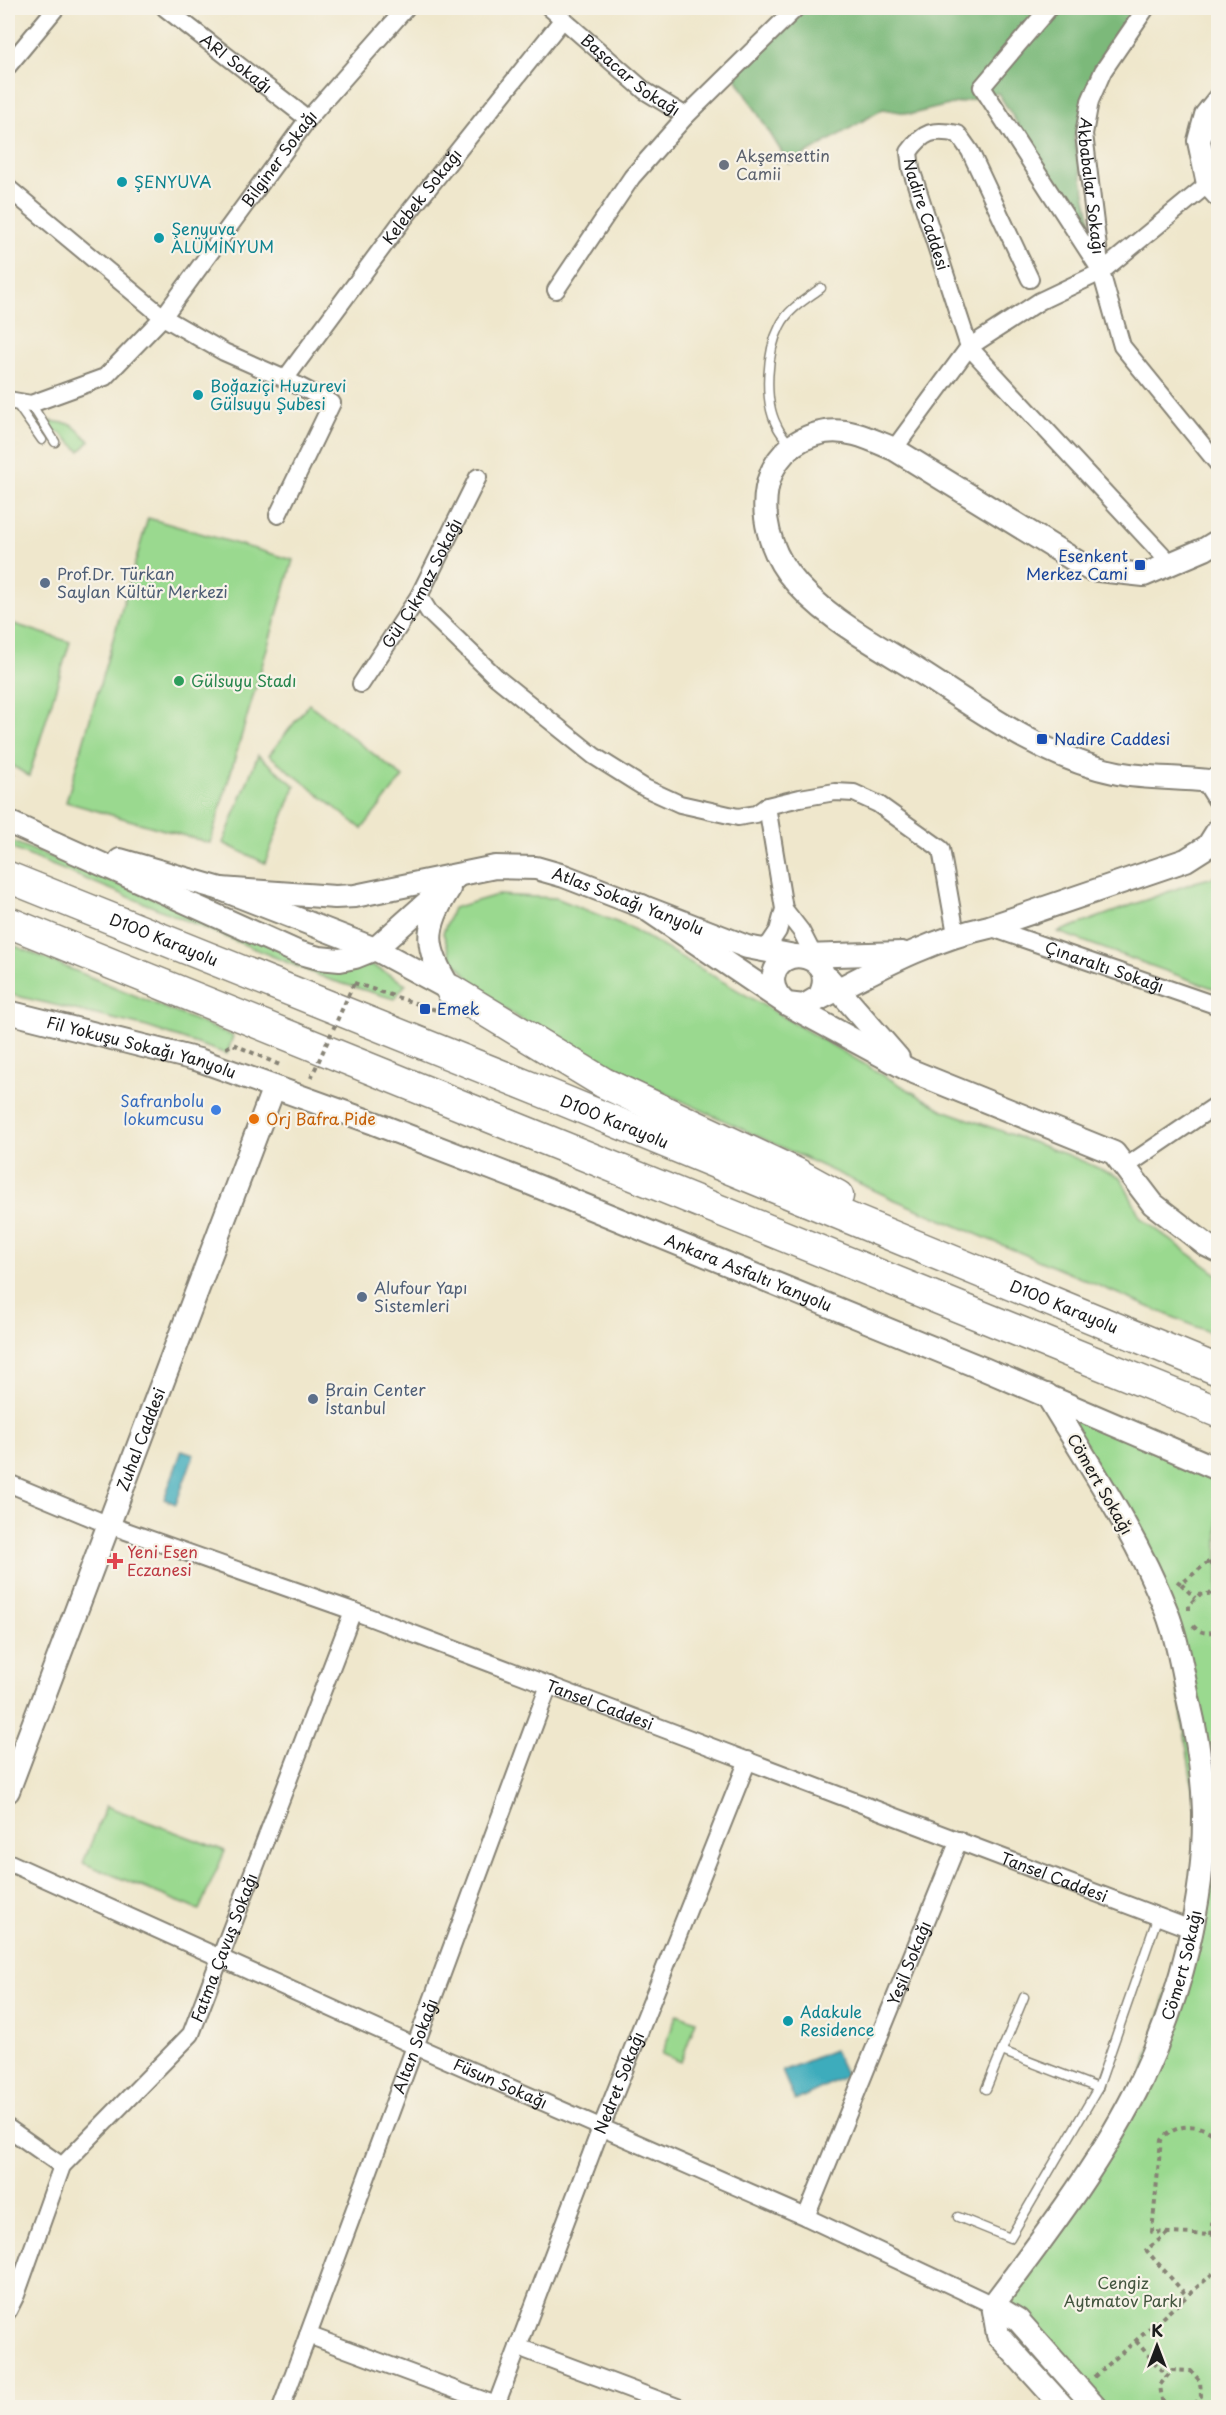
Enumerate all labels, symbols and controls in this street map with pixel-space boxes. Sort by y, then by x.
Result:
street label: ARI Sokağı [196,27,278,98]
street label: Başacar Sokağı [576,27,685,121]
street label: Bilginer Sokağı [235,104,322,211]
street label: Akbabalar Sokağı [1073,116,1112,256]
street label: Kelebek Sokağı [376,143,466,249]
place label: Akşemsettin Camii [736,143,830,185]
street label: Nadire Caddesi [899,157,956,273]
marker: Akşemsettin Camii [717,158,731,172]
place label: ŞENYUVA [134,169,212,193]
marker: ŞENYUVA [115,175,129,189]
place label: Şenyuva ALÜMİNYUM [171,216,274,258]
marker: Şenyuva ALÜMİNYUM [152,231,166,245]
place label: Boğaziçi Huzurevi Gülsuyu Şubesi [210,373,346,415]
marker: Boğaziçi Huzurevi Gülsuyu Şubesi [191,388,205,402]
street label: Gül Çıkmaz Sokağı [375,514,467,652]
place label: Esenkent Merkez Cami [1026,543,1128,585]
marker: Esenkent Merkez Cami [1133,558,1147,572]
place label: Prof.Dr. Türkan Saylan Kültür Merkezi [57,561,228,603]
marker: Prof.Dr. Türkan Saylan Kültür Merkezi [38,576,52,590]
place label: Gülsuyu Stadı [191,668,297,692]
marker: Gülsuyu Stadı [172,674,186,688]
place label: Nadire Caddesi [1054,726,1170,750]
marker: Nadire Caddesi [1035,732,1049,746]
street label: Atlas Sokağı Yanyolu [550,860,708,940]
street label: D100 Karayolu [106,906,222,971]
street label: Çınaraltı Sokağı [1042,934,1168,998]
place label: Emek [437,996,480,1020]
marker: Emek [418,1002,432,1016]
street label: Fil Yokuşu Sokağı Yanyolu [44,1009,240,1083]
place label: Safranbolu lokumcusu [120,1088,204,1130]
street label: D100 Karayolu [557,1088,673,1154]
marker: Safranbolu lokumcusu [209,1103,223,1117]
place label: Orj Bafra Pide [266,1106,376,1130]
marker: Orj Bafra Pide [247,1112,261,1126]
street label: Ankara Asfaltı Yanyolu [661,1227,836,1317]
street label: D100 Karayolu [1007,1273,1122,1339]
place label: Alufour Yapı Sistemleri [374,1275,468,1317]
marker: Alufour Yapı Sistemleri [355,1290,369,1304]
place label: Brain Center İstanbul [325,1377,426,1419]
street label: Zuhal Caddesi [110,1384,170,1494]
marker: Brain Center İstanbul [306,1392,320,1406]
street label: Cömert Sokağı [1062,1428,1140,1539]
place label: Yeni Esen Eczanesi [127,1539,198,1581]
marker: Yeni Esen Eczanesi [108,1554,122,1568]
street label: Tansel Caddesi [543,1672,657,1735]
street label: Tansel Caddesi [997,1845,1111,1907]
street label: Fatma Çavuş Sokağı [184,1869,263,2025]
street label: Cömert Sokağı [1154,1908,1206,2023]
street label: Yeşil Sokağı [880,1917,936,2008]
street label: Altan Sokağı [386,1995,443,2097]
place label: Adakule Residence [800,1999,875,2041]
marker: Adakule Residence [781,2014,795,2028]
street label: Nedret Sokağı [587,2028,649,2137]
street label: Füsun Sokağı [450,2051,552,2114]
park label: Cengiz Aytmatov Parkı [1064,2270,1182,2312]
north arrow [1127,2316,1187,2376]
text: K [1151,2318,1163,2342]

